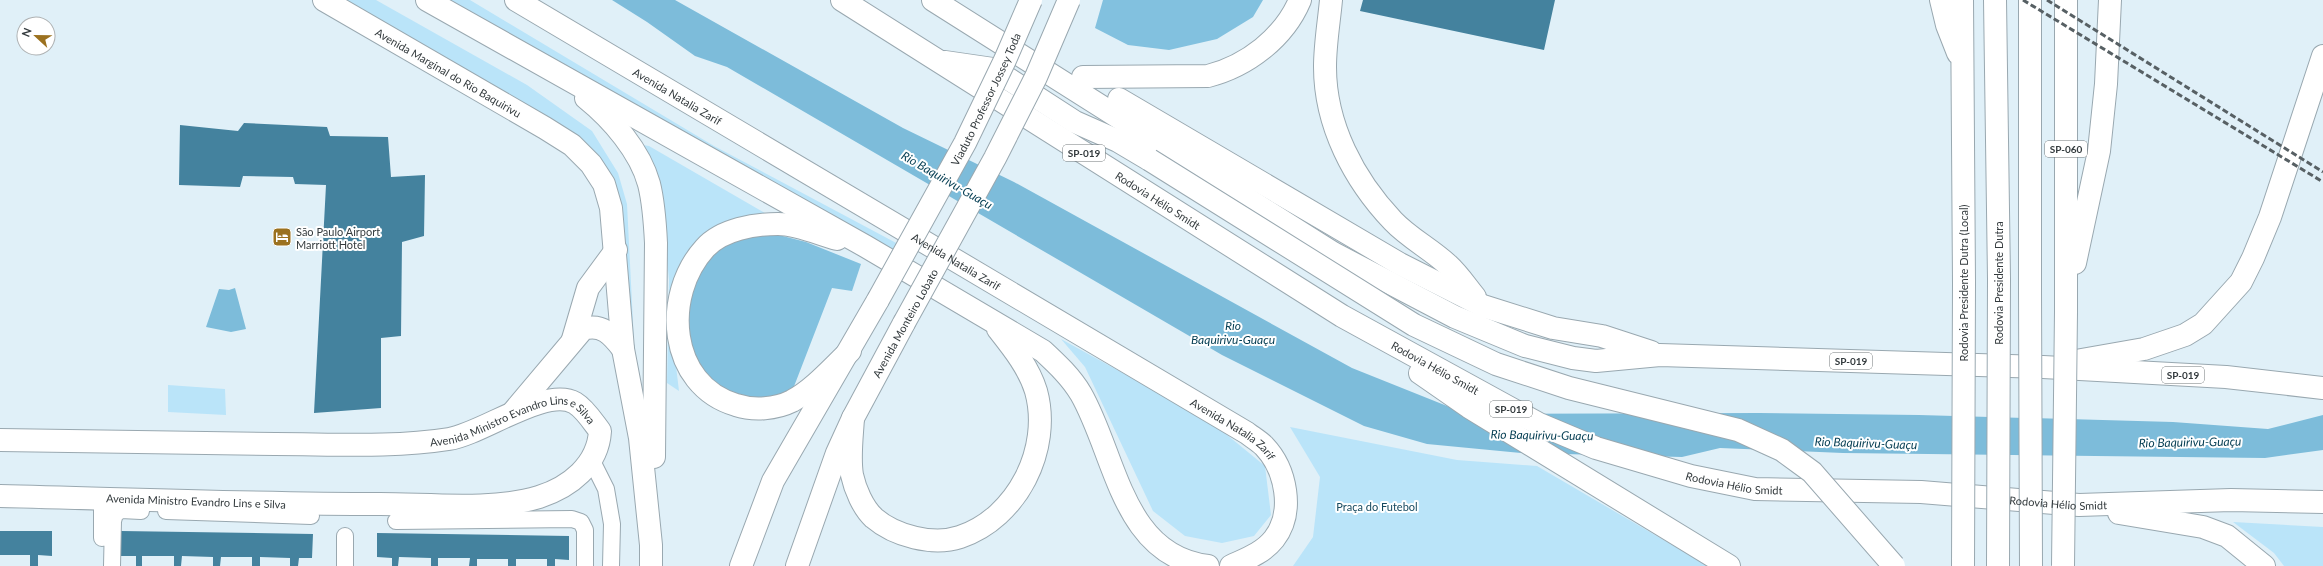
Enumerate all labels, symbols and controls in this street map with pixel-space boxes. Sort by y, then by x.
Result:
north arrow [16,16,56,56]
street label: Avenida Marginal do Rio Baquirivu [373,25,524,119]
text: N [19,26,34,38]
street label: Viaduto Professor Jossey Toda [948,31,1023,167]
street label: Avenida Natalia Zarif [631,65,725,127]
road number: SP-060 [2045,141,2087,157]
road number: SP-019 [1063,145,1105,161]
water label: Rio Baquirivu-Guaçu [899,148,995,212]
street label: Rodovia Hélio Smidt [1113,168,1203,231]
street label: Rodovia Presidente Dutra (Local) [1957,204,1970,361]
street label: Rodovia Presidente Dutra [1992,221,2005,345]
place label: São Paulo Airport Marriott Hotel [296,225,380,251]
hotel icon: São Paulo Airport Marriott Hotel [271,226,293,248]
street label: Avenida Natalia Zarif [910,230,1003,292]
street label: Avenida Monteiro Lobato [870,266,940,380]
water label: Rio Baquirivu-Guaçu [1191,318,1275,347]
street label: Rodovia Hélio Smidt [1389,338,1481,396]
road number: SP-019 [1830,353,1872,369]
road number: SP-019 [2162,367,2204,383]
street label: Avenida Ministro Evandro Lins e Silva [429,393,599,448]
street label: Avenida Natalia Zarif [1189,395,1279,462]
road number: SP-019 [1490,401,1532,417]
water label: Rio Baquirivu-Guaçu [1490,427,1594,443]
water label: Rio Baquirivu-Guaçu [1814,434,1918,452]
water label: Rio Baquirivu-Guaçu [2138,434,2242,450]
street label: Rodovia Hélio Smidt [1684,468,1783,496]
street label: Avenida Ministro Evandro Lins e Silva [106,491,286,511]
street label: Rodovia Hélio Smidt [2009,493,2107,512]
park label: Praça do Futebol [1336,500,1418,513]

